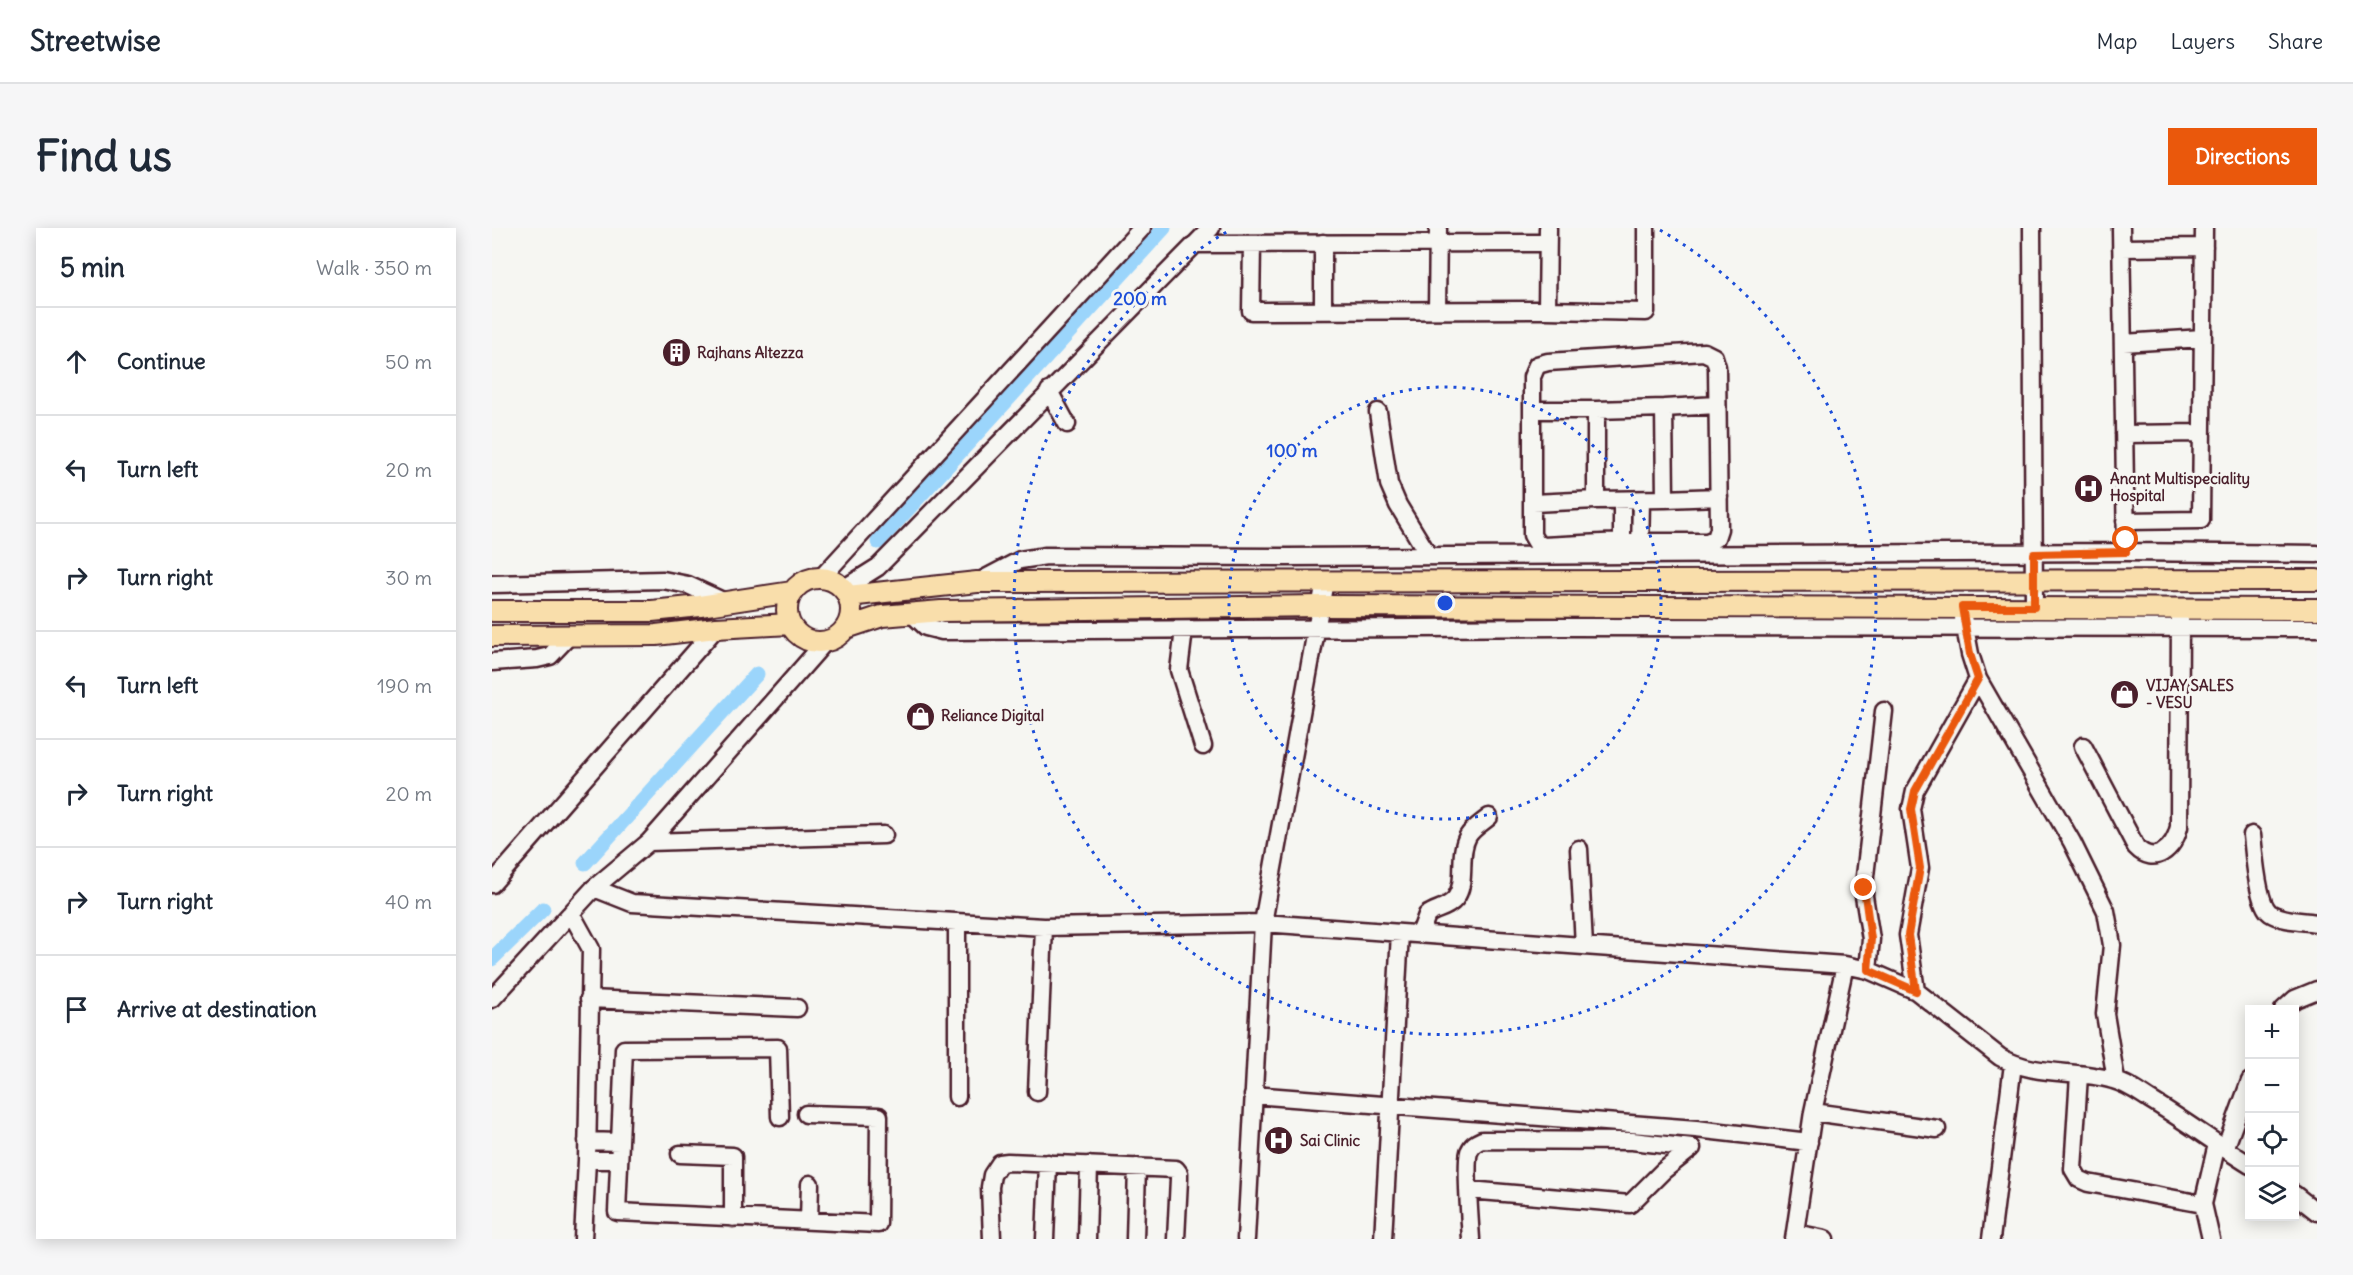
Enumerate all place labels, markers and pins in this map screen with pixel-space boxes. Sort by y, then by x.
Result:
building icon: Rajhans Altezza [660,337,692,369]
place label: Rajhans Altezza [697,343,804,362]
place label: Anant Multispeciality Hospital [2110,469,2250,506]
hospital icon: Anant Multispeciality Hospital [2073,472,2105,504]
centre of rings [1435,593,1455,613]
place label: VIJAY SALES - VESU [2146,676,2234,712]
shop icon: VIJAY SALES - VESU [2109,679,2141,711]
shop icon: Reliance Digital [904,700,936,732]
place label: Reliance Digital [941,706,1044,726]
hospital icon: Sai Clinic [1263,1125,1295,1157]
place label: Sai Clinic [1300,1131,1360,1150]

